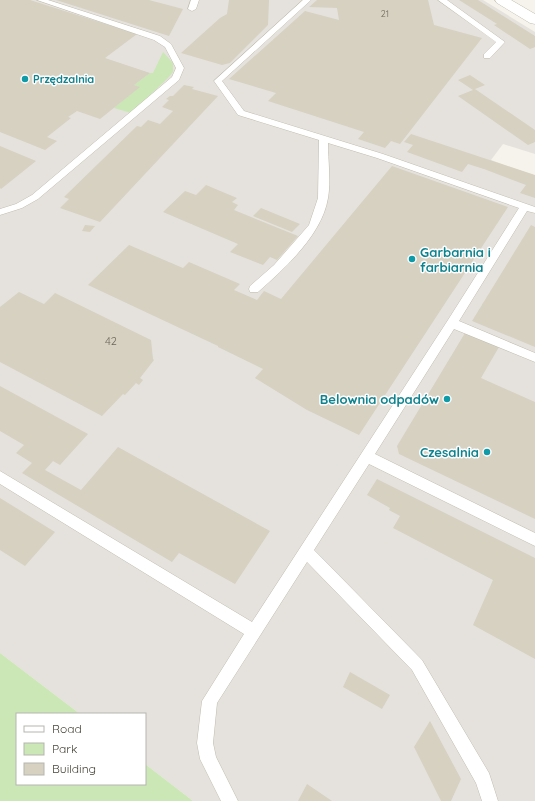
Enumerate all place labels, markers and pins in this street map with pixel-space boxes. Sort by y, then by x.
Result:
place label: Przędzalnia [33,72,94,86]
marker: Przędzalnia [20,74,30,84]
place label: Garbarnia i farbiarnia [420,244,491,275]
marker: Garbarnia i farbiarnia [407,254,417,264]
place label: Belownia odpadów [320,391,439,407]
marker: Belownia odpadów [442,394,452,404]
place label: Czesalnia [420,444,479,460]
marker: Czesalnia [482,447,492,457]

